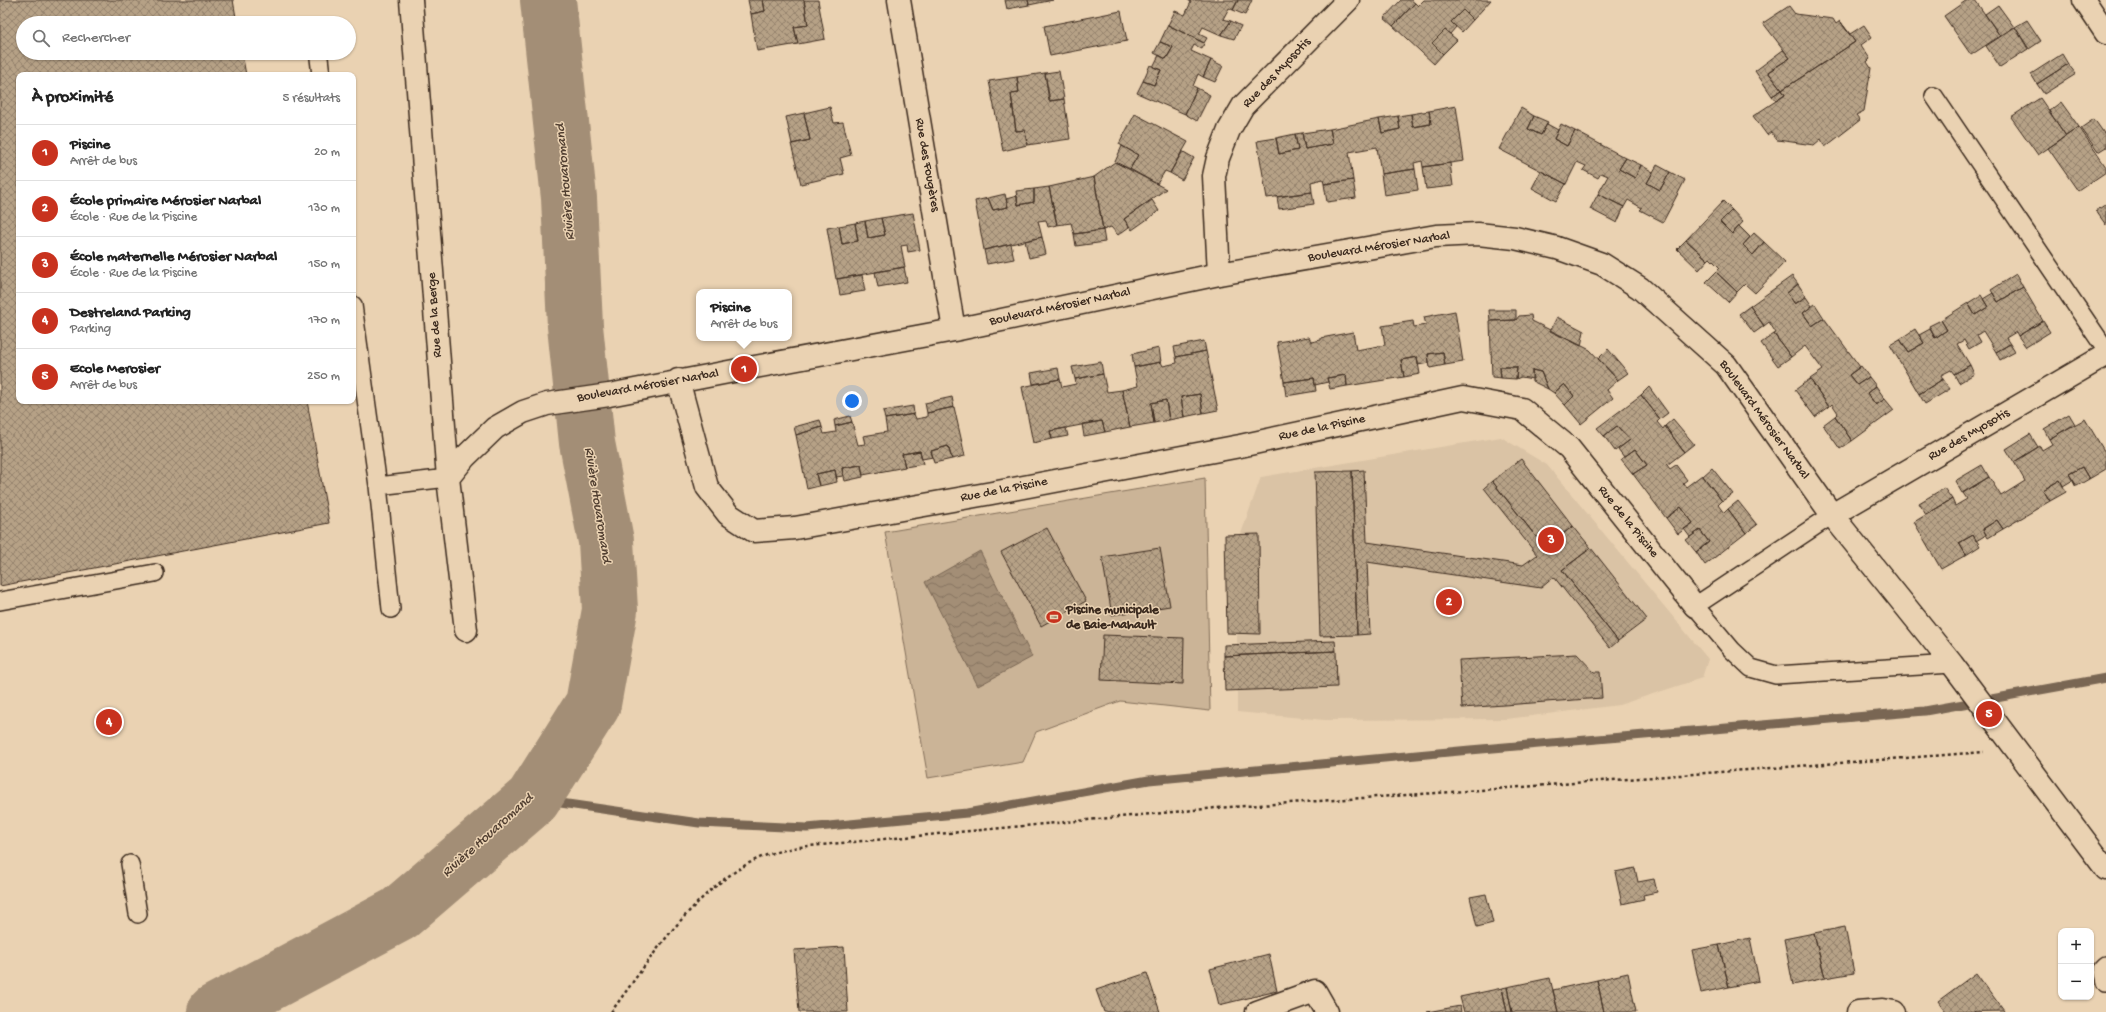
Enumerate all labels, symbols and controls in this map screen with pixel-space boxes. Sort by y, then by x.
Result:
search box [16,16,356,60]
icon: search [30,27,52,49]
text: Rechercher [62,29,130,47]
street label: Rue des Myosotis [1240,34,1315,111]
text: À proximité [32,88,113,108]
text: 5 résultats [282,91,340,106]
street label: Rue des Fougères [911,117,943,214]
water label: Rivière Houaromand [552,121,580,241]
text: Piscine [70,136,110,154]
text: 1 [42,145,48,160]
text: 20 m [314,145,340,160]
text: Arrêt de bus [70,154,137,169]
text: École primaire Mérosier Narbal [70,192,261,210]
text: 2 [42,201,48,216]
text: 130 m [308,201,340,216]
text: École · Rue de la Piscine [70,210,197,225]
street label: Boulevard Mérosier Narbal [1306,228,1451,266]
text: École maternelle Mérosier Narbal [70,248,277,266]
text: 3 [42,257,48,272]
text: 150 m [308,257,340,272]
text: École · Rue de la Piscine [70,266,197,281]
street label: Rue de la Berge [425,272,445,358]
street label: Boulevard Mérosier Narbal [987,285,1132,329]
popup [696,289,792,341]
text: Piscine [710,299,751,317]
text: Destreland Parking [70,304,191,322]
text: 4 [42,313,48,328]
text: 170 m [308,313,340,328]
text: Arrêt de bus [710,317,778,332]
text: Parking [70,322,111,337]
pin: 1 [731,354,757,384]
street label: Boulevard Mérosier Narbal [1715,357,1812,483]
text: Ecole Merosier [70,360,160,378]
street label: Boulevard Mérosier Narbal [575,366,720,406]
text: 5 [42,369,48,384]
text: 250 m [307,369,340,384]
text: Arrêt de bus [70,378,137,393]
your location [842,391,862,411]
street label: Rue des Myosotis [1926,405,2013,464]
street label: Rue de la Piscine [1277,411,1367,445]
water label: Rivière Houaromand [579,446,615,566]
street label: Rue de la Piscine [959,474,1049,506]
street label: Rue de la Piscine [1594,483,1662,561]
pin: 3 [1538,525,1564,555]
pin: 2 [1436,587,1462,617]
place label: Piscine municipale de Baie-Mahault [1065,603,1160,633]
sports icon: Piscine municipale de Baie-Mahault [1045,608,1063,626]
pin: 5 [1976,699,2002,729]
pin: 4 [96,707,122,737]
water label: Rivière Houaromand [439,789,538,881]
map controls [2058,928,2094,1000]
button: + [2058,928,2094,964]
button: − [2058,964,2094,1000]

